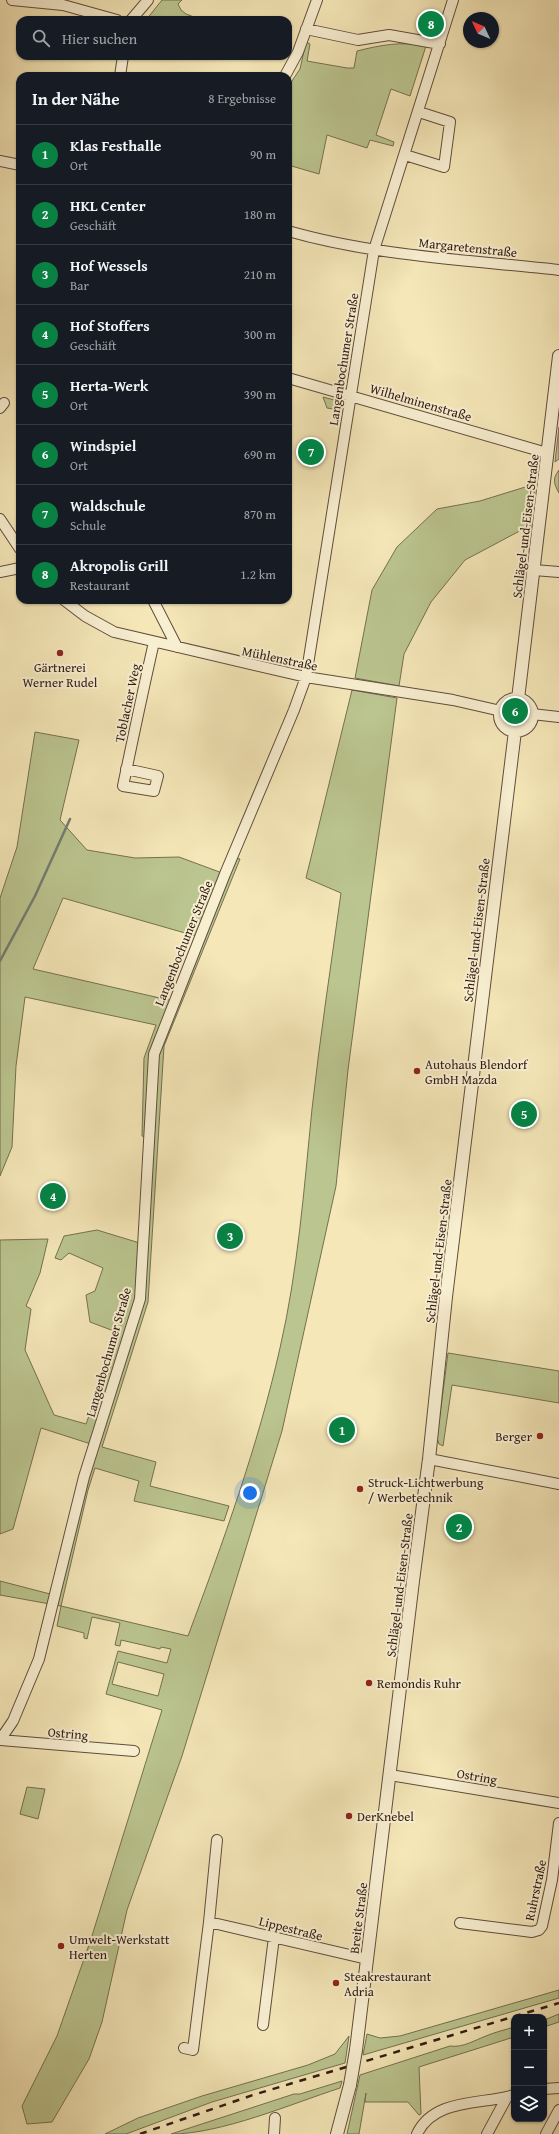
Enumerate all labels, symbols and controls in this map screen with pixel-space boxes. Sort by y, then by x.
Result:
pin: 8 [418,9,444,39]
north arrow [463,12,499,48]
search box [16,16,292,60]
icon: search [30,27,52,49]
text: Hier suchen [62,28,137,49]
text: In der Nähe [32,86,120,111]
text: 8 Ergebnisse [208,89,276,108]
text: Klas Festhalle [70,135,161,156]
text: 1 [42,145,48,164]
text: 90 m [250,145,276,164]
text: Ort [70,156,88,175]
text: HKL Center [70,195,146,216]
text: 2 [42,205,48,224]
text: 180 m [244,205,276,224]
text: Geschäft [70,216,117,235]
street label: Margaretenstraße [418,233,518,262]
text: Hof Wessels [70,255,148,276]
text: 3 [42,265,48,284]
text: 210 m [244,265,276,284]
text: Bar [70,276,89,295]
street label: Langenbochumer Straße [324,291,363,427]
text: Hof Stoffers [70,315,150,336]
text: 4 [42,325,48,344]
text: 300 m [244,325,276,344]
text: Geschäft [70,336,117,355]
text: Herta-Werk [70,375,148,396]
street label: Wilhelminenstraße [368,379,474,426]
text: 5 [42,385,48,404]
text: 390 m [244,385,276,404]
text: Ort [70,396,88,415]
text: Windspiel [70,435,137,456]
pin: 7 [298,437,324,467]
text: 6 [42,445,48,464]
text: 690 m [244,445,276,464]
street label: Schlägel-und-Eisen-Straße [507,453,544,599]
text: Ort [70,456,88,475]
text: Waldschule [70,495,146,516]
text: 7 [42,505,48,524]
text: 870 m [244,505,276,524]
text: Schule [70,516,106,535]
text: Akropolis Grill [70,555,168,576]
text: 8 [42,565,48,584]
text: 1.2 km [240,565,276,584]
text: Restaurant [70,576,130,595]
street label: Mühlenstraße [240,641,319,676]
marker: Gärtnerei Werner Rudel [55,648,65,658]
place label: Gärtnerei Werner Rudel [23,658,98,692]
street label: Toblacher Weg [110,661,145,744]
pin: 6 [502,696,528,726]
street label: Schlägel-und-Eisen-Straße [458,857,495,1003]
street label: Langenbochumer Straße [150,878,217,1009]
place label: Autohaus Blendorf GmbH Mazda [425,1055,529,1089]
marker: Autohaus Blendorf GmbH Mazda [412,1066,422,1076]
pin: 5 [511,1099,537,1129]
street label: Schlägel-und-Eisen-Straße [420,1178,457,1324]
pin: 4 [40,1181,66,1211]
pin: 3 [217,1221,243,1251]
street label: Langenbochumer Straße [81,1285,136,1419]
pin: 1 [329,1415,355,1445]
place label: Berger [495,1427,533,1446]
marker: Berger [535,1431,545,1441]
place label: Struck-Lichtwerbung / Werbetechnik [368,1473,484,1507]
your location [240,1483,260,1503]
marker: Struck-Lichtwerbung / Werbetechnik [355,1484,365,1494]
street label: Schlägel-und-Eisen-Straße [381,1512,418,1658]
pin: 2 [446,1512,472,1542]
place label: Remondis Ruhr [377,1674,462,1693]
marker: Remondis Ruhr [364,1678,374,1688]
street label: Ostring [47,1722,89,1745]
street label: Ostring [455,1764,499,1789]
place label: DerKnebel [357,1807,414,1826]
marker: DerKnebel [344,1811,354,1821]
street label: Ruhrstraße [520,1858,551,1922]
street label: Breite Straße [345,1881,372,1955]
street label: Lippestraße [257,1911,325,1946]
place label: Umwelt-Werkstatt Herten [69,1930,170,1964]
marker: Umwelt-Werkstatt Herten [56,1941,66,1951]
place label: Steakrestaurant Adria [344,1967,432,2001]
marker: Steakrestaurant Adria [331,1978,341,1988]
map controls [511,2014,547,2122]
button: + [511,2014,547,2050]
button: − [511,2050,547,2086]
button: layers [511,2086,547,2122]

